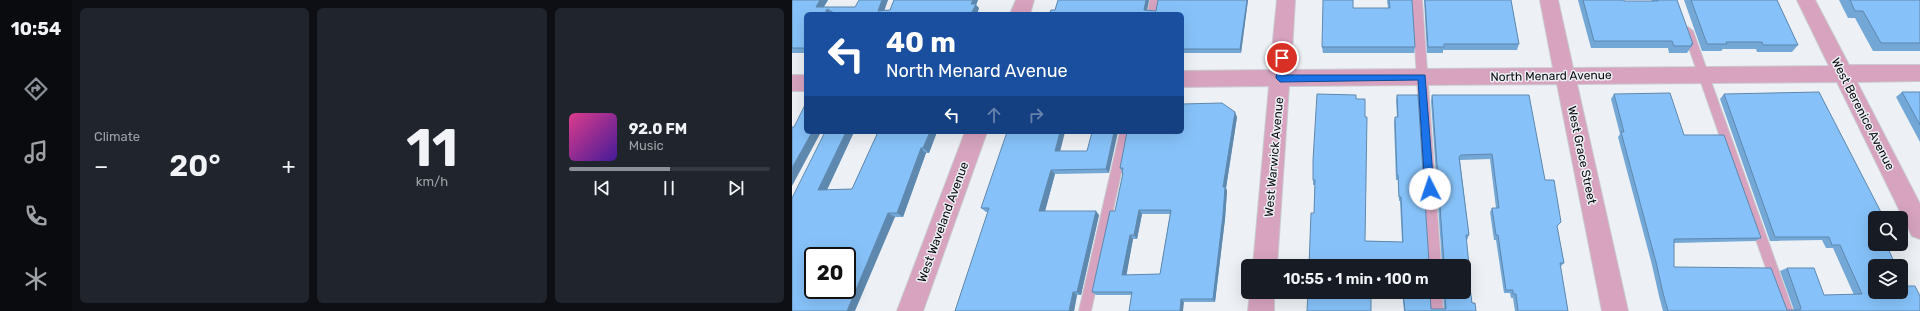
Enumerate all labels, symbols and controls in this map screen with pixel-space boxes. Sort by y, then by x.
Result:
text: 10:54 [11,18,61,40]
text: 40 m [886,26,956,59]
icon: left [820,28,872,80]
pin [1265,41,1299,75]
icon: arrive [1271,47,1293,69]
street label: West Berenice Avenue [1829,56,1897,173]
text: North Menard Avenue [886,60,1068,82]
street label: North Menard Avenue [1490,68,1612,84]
icon: directions [22,75,50,103]
street label: West Warwick Avenue [1262,96,1286,217]
icon: left [941,104,963,126]
icon: ahead [983,104,1005,126]
icon: right [1025,104,1047,126]
street label: West Grace Street [1565,105,1599,206]
text: 11 [406,117,458,179]
text: 92.0 FM [629,120,687,138]
text: Climate [94,129,140,144]
icon: music [22,138,50,166]
text: Music [629,138,664,153]
text: 20° [169,148,221,184]
text: − [94,153,108,180]
text: + [282,153,295,180]
street label: West Waveland Avenue [915,160,971,284]
position arrow [1409,168,1451,210]
text: km/h [416,174,448,189]
icon: previous [591,177,613,199]
icon: pause [658,177,680,199]
icon: next [725,177,747,199]
icon: phone [22,202,50,230]
map controls [1868,211,1908,299]
button: search [1868,211,1908,251]
speed limit sign: 20 [804,247,856,299]
button: layers [1868,259,1908,299]
icon: climate [22,265,50,293]
text: 10:55 · 1 min · 100 m [1283,270,1429,288]

